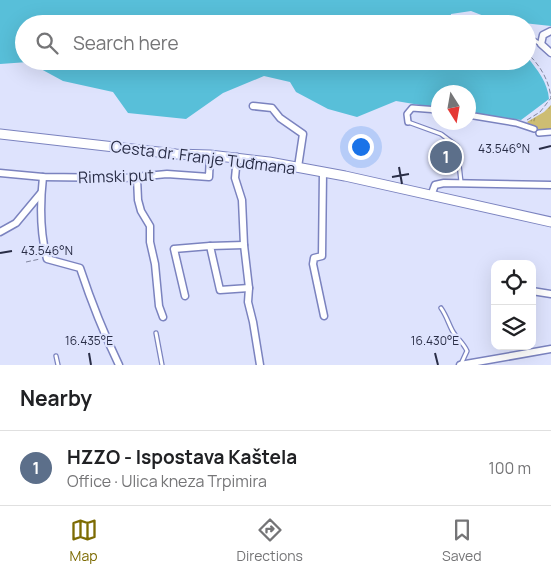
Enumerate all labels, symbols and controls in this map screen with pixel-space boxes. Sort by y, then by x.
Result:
search box [15,15,536,70]
icon: search [33,29,61,57]
text: Search here [73,30,179,56]
north arrow [431,85,476,130]
your location [348,134,374,160]
street label: Cesta dr. Franje Tuđmana [109,135,297,179]
pin: 1 [430,138,462,176]
text: 43.546°N [478,140,530,157]
street label: Rimski put [78,164,154,188]
text: 43.546°N [21,242,73,259]
map controls [491,260,536,350]
button: locate [491,260,536,305]
button: layers [491,305,536,350]
text: 16.435°E [65,332,113,349]
text: 16.430°E [411,332,459,349]
text: Nearby [20,384,92,412]
text: HZZO - Ispostava Kaštela [67,444,297,470]
text: 1 [32,457,40,479]
text: 100 m [488,457,531,479]
text: Office · Ulica kneza Trpimira [67,470,267,492]
tab: Map [70,516,98,565]
tab: Directions [237,516,303,565]
tab: Saved [442,516,481,565]

